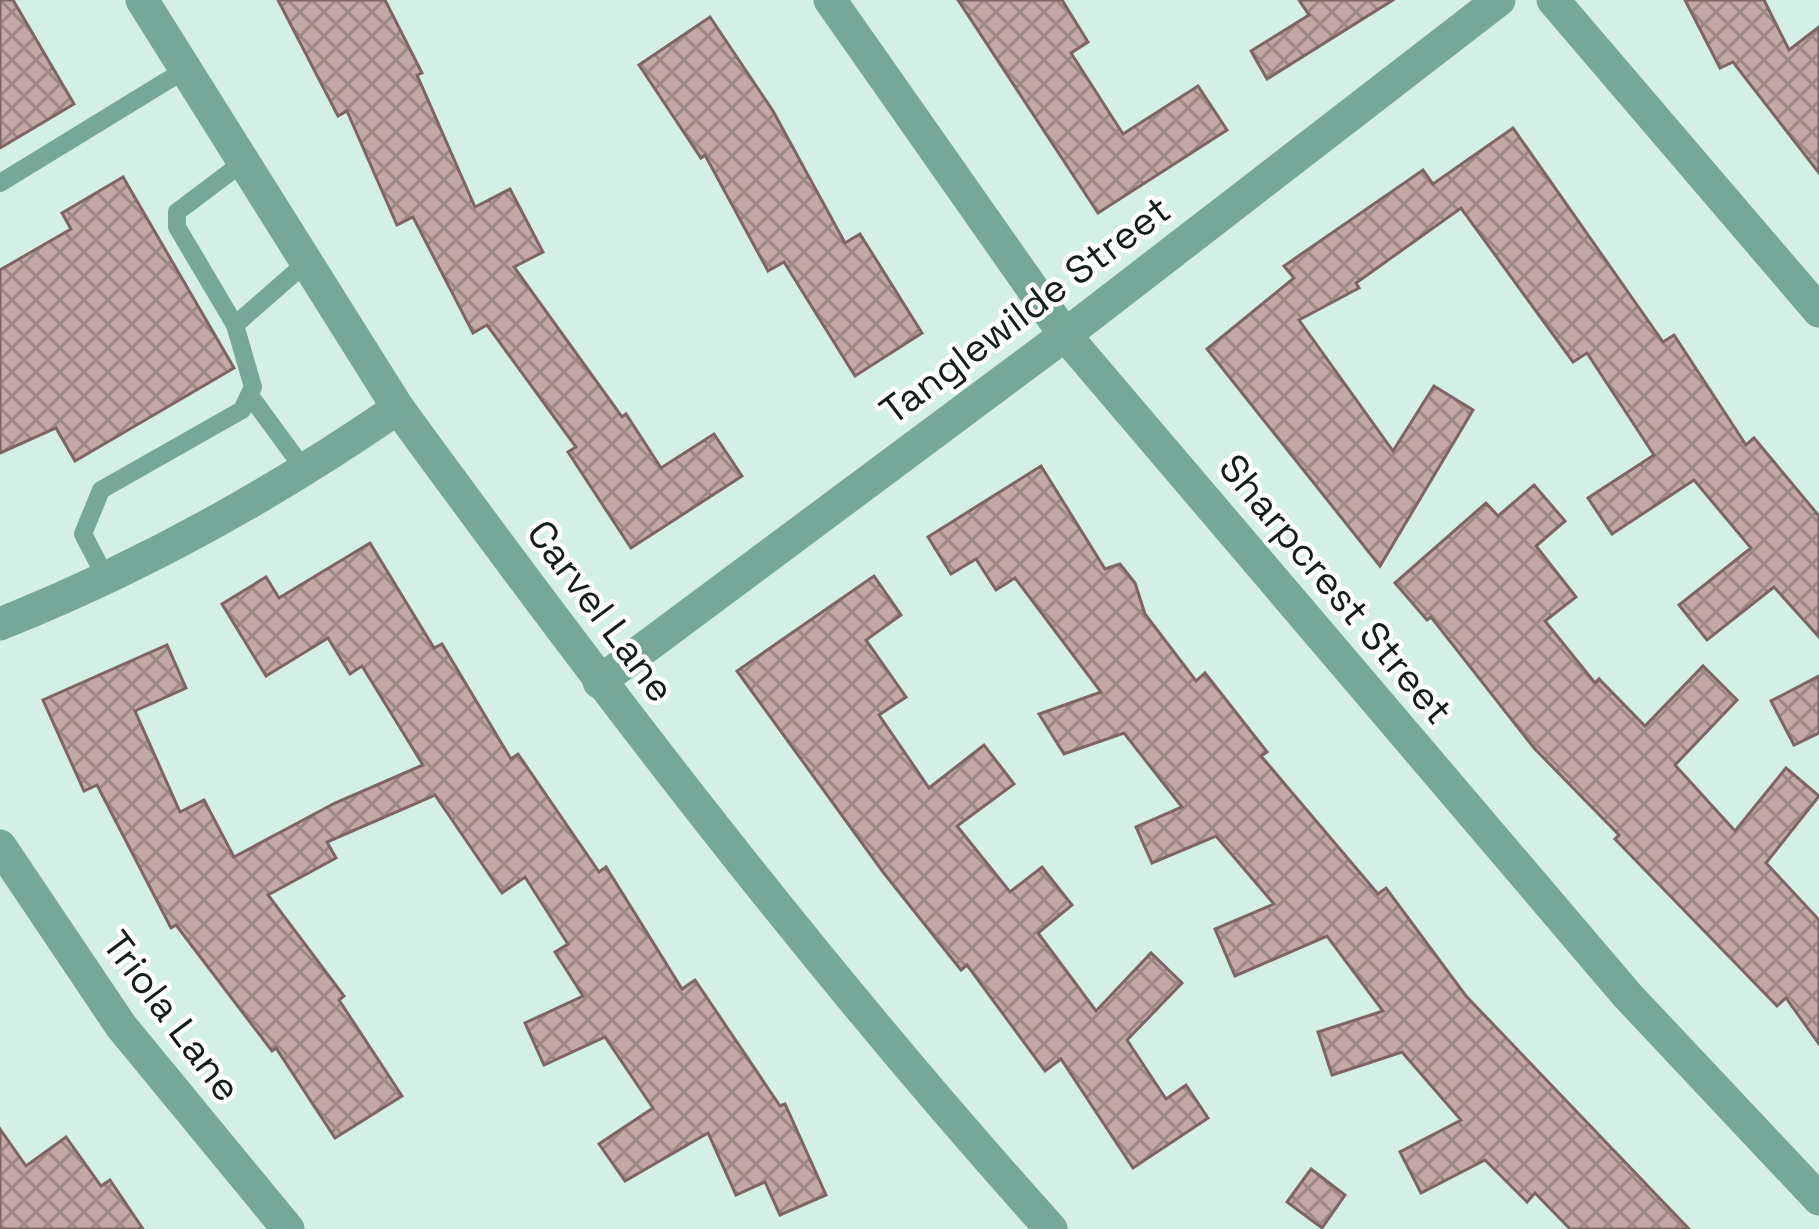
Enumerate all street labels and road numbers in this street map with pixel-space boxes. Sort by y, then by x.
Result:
street label: Tanglewilde Street [870,185,1180,435]
street label: Sharpcrest Street [1209,444,1463,734]
street label: Carvel Lane [517,510,685,712]
street label: Triola Lane [92,921,252,1111]

